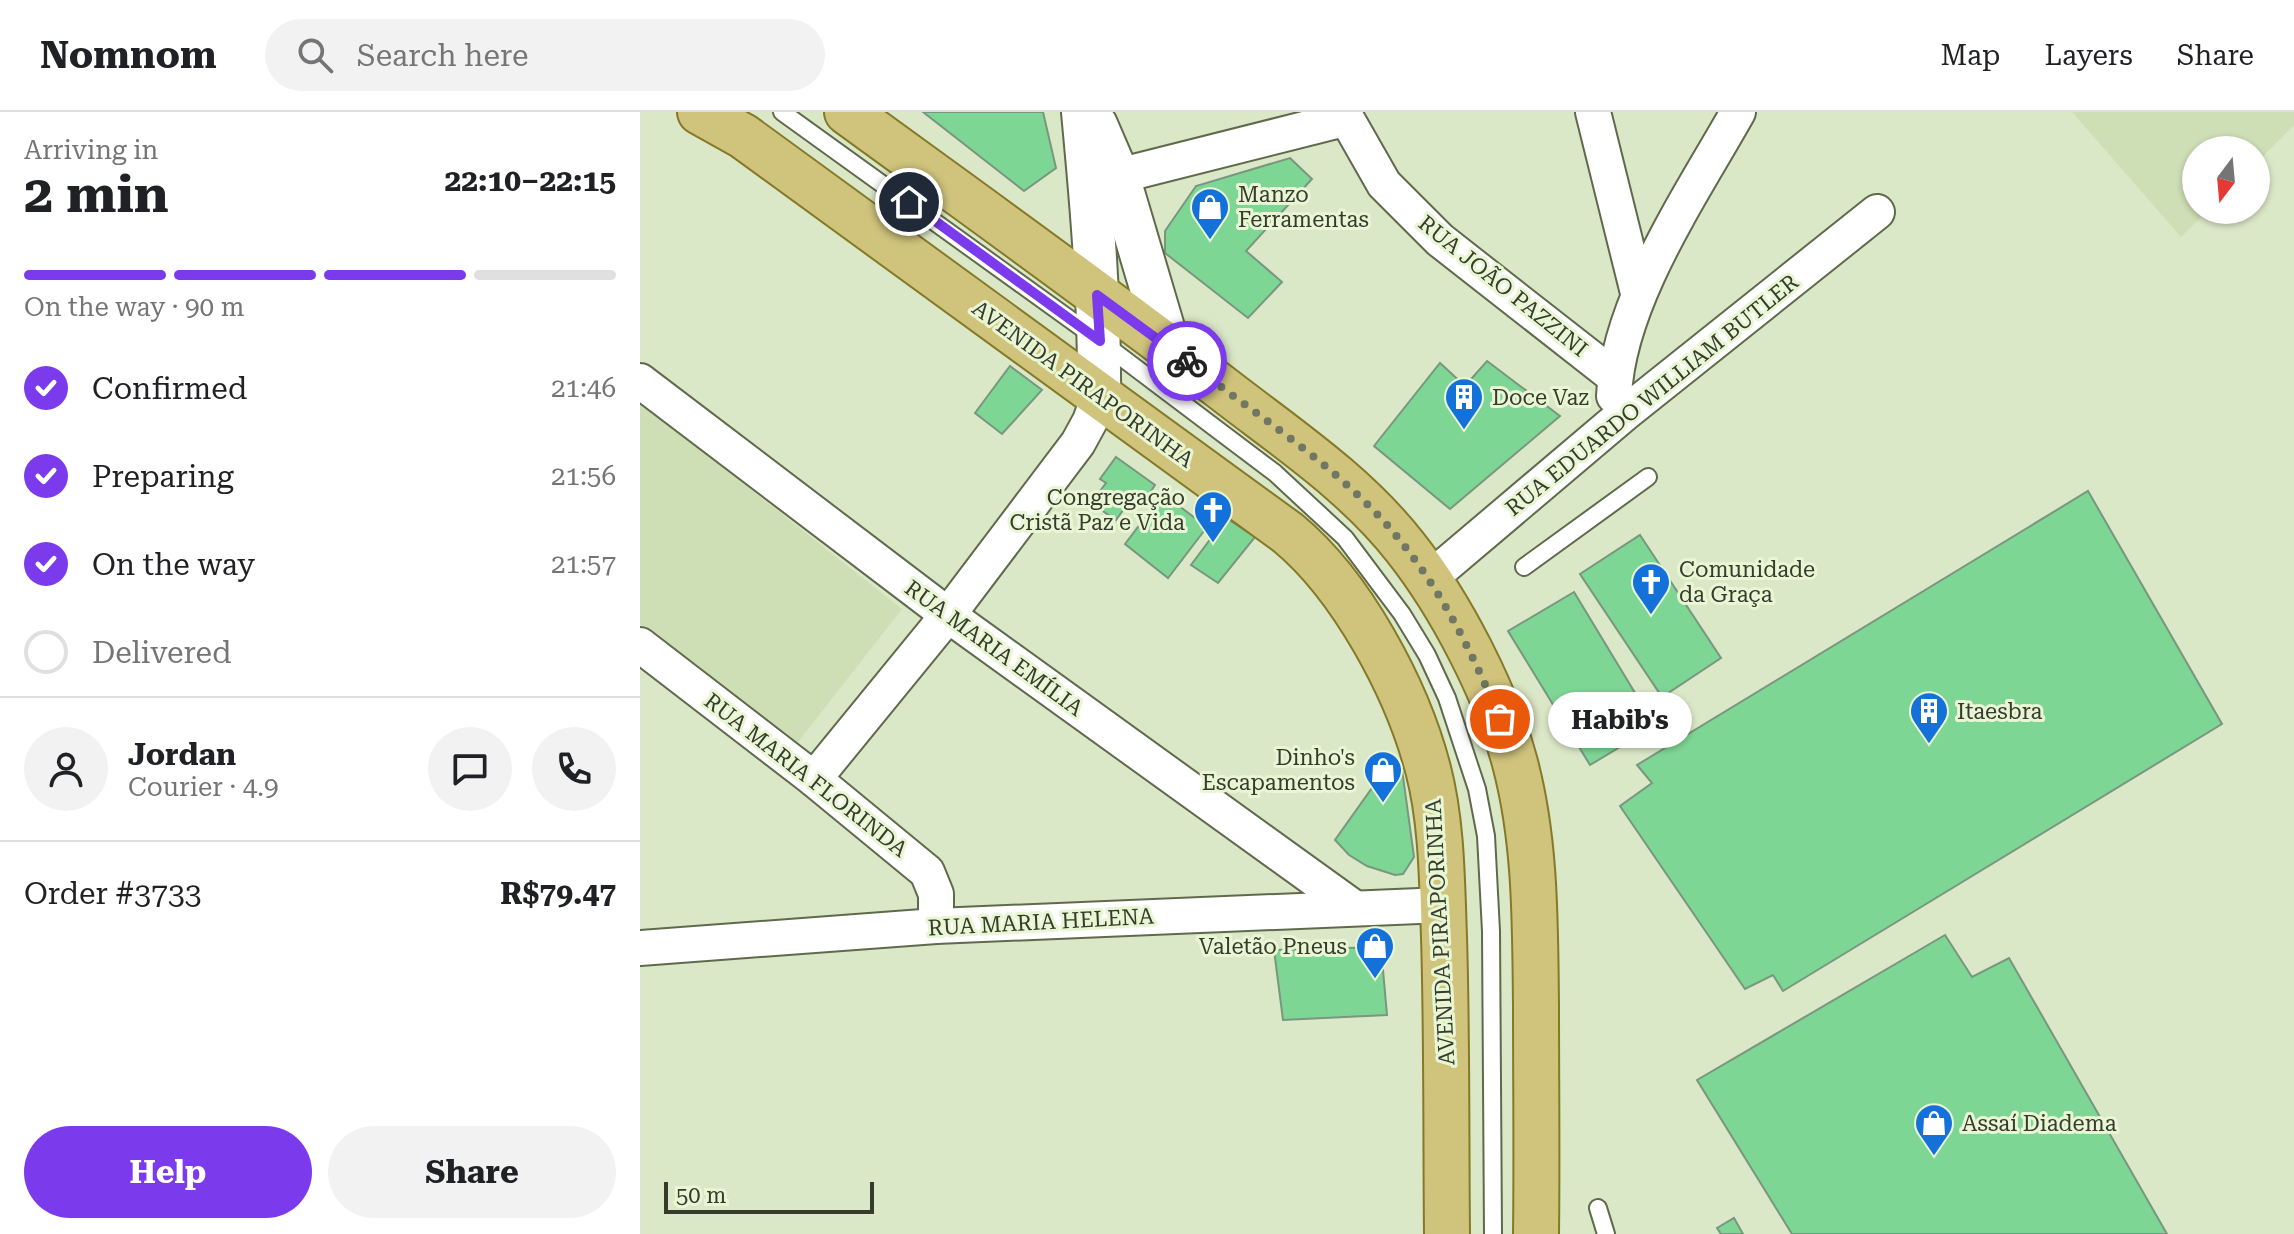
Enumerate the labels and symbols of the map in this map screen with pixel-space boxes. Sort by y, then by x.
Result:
north arrow [2182,136,2270,224]
pin [875,168,943,236]
place label: Manzo Ferramentas [1238,182,1369,232]
shop icon: Manzo Ferramentas [1189,186,1231,241]
street label: RUA JOÃO PAZZINI [1414,209,1593,362]
street label: RUA EDUARDO WILLIAM BUTLER [1501,269,1803,521]
street label: AVENIDA PIRAPORINHA [968,295,1199,473]
courier [1147,321,1227,401]
building icon: Doce Vaz [1443,376,1485,431]
place label: Doce Vaz [1492,385,1589,410]
place label: Congregação Cristã Paz e Vida [1009,485,1185,535]
church icon: Congregação Cristã Paz e Vida [1192,489,1234,544]
place label: Comunidade da Graça [1679,557,1815,607]
church icon: Comunidade da Graça [1630,561,1672,616]
street label: RUA MARIA EMÍLIA [900,574,1089,721]
pin [1466,685,1534,753]
street label: RUA MARIA FLORINDA [699,688,913,862]
building icon: Itaesbra [1908,690,1950,745]
callout: Habib's [1548,691,1692,747]
place label: Itaesbra [1957,699,2043,724]
place label: Dinho's Escapamentos [1202,745,1355,795]
shop icon: Dinho's Escapamentos [1362,749,1404,804]
street label: AVENIDA PIRAPORINHA [1420,797,1459,1066]
street label: RUA MARIA HELENA [927,904,1155,940]
shop icon: Valetão Pneus [1354,925,1396,980]
place label: Valetão Pneus [1199,934,1347,959]
shop icon: Assaí Diadema [1913,1102,1955,1157]
place label: Assaí Diadema [1962,1111,2117,1136]
scale bar [664,1178,874,1214]

